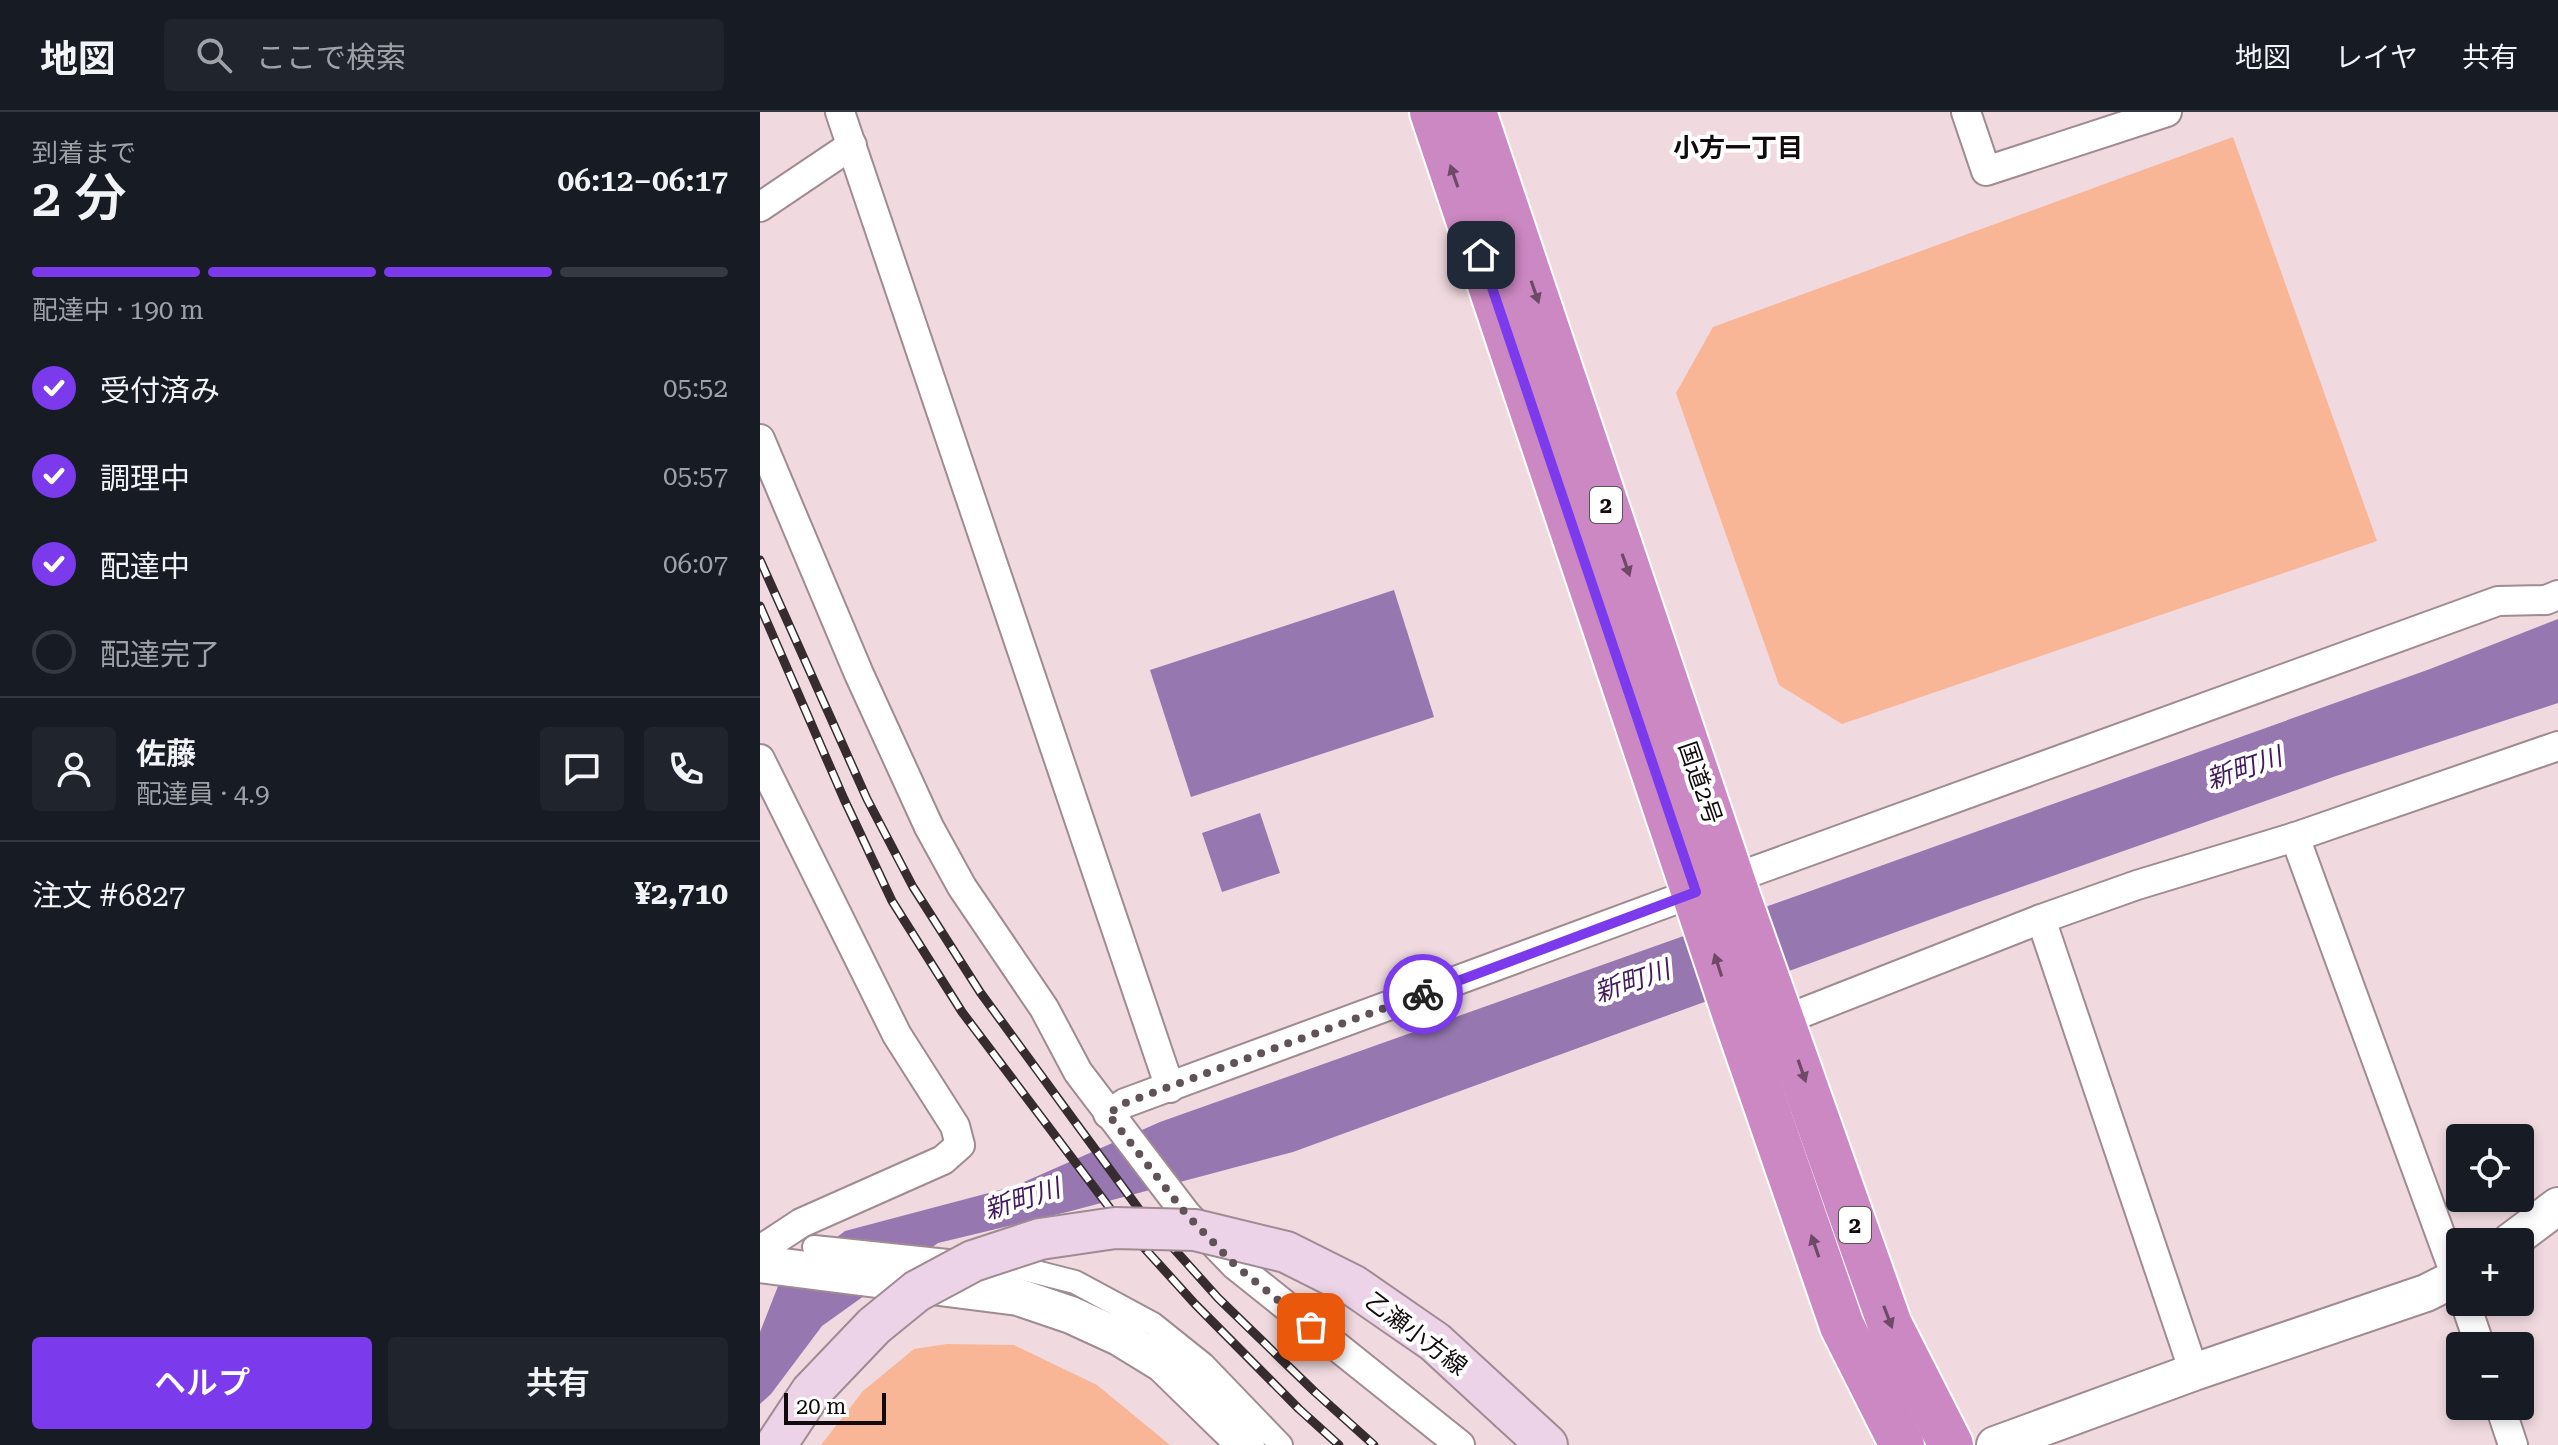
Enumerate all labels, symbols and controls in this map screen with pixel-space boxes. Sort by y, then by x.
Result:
search box [164,19,724,91]
icon: search [192,33,236,77]
text: 地図 [40,37,116,81]
text: ここで検索 [256,40,406,75]
text: 地図 [2235,41,2291,74]
text: レイヤ [2335,41,2418,74]
text: 共有 [2462,41,2518,74]
district label: 小方一丁目 [1673,133,1803,163]
text: 到着まで [32,138,136,168]
text: 06:12–06:17 [558,163,728,198]
one-way arrow [1447,164,1459,188]
text: 2 分 [32,168,126,229]
pin [1447,221,1515,289]
icon: home [1459,233,1503,277]
one-way arrow [1529,280,1541,304]
text: 配達中 · 190 m [32,295,204,325]
icon: check [32,366,76,410]
text: 受付済み [100,373,220,408]
text: 05:52 [663,373,728,403]
icon: check [32,454,76,498]
text: 調理中 [100,461,190,496]
text: 05:57 [663,461,728,491]
road number: 2 [1590,487,1622,523]
icon: check [32,542,76,586]
text: 配達中 [100,549,190,584]
text: 06:07 [663,549,728,579]
one-way arrow [1621,553,1633,577]
text: 配達完了 [100,637,220,672]
button: person [32,727,116,811]
button: chat [540,727,624,811]
button: phone [644,727,728,811]
text: 佐藤 [136,736,196,771]
street label: 国道2号 [1673,738,1727,828]
water label: 新町川 [2202,740,2289,795]
text: 配達員 · 4.9 [136,779,270,809]
text: ¥2,710 [634,876,728,911]
text: 注文 #6827 [32,878,186,913]
one-way arrow [1712,952,1724,976]
water label: 新町川 [1590,953,1677,1008]
courier [1383,954,1463,1034]
icon: bike [1401,972,1445,1016]
one-way arrow [1796,1059,1808,1083]
map controls [2446,1124,2534,1420]
button: locate [2446,1124,2534,1212]
water label: 新町川 [980,1172,1067,1225]
road number: 2 [1839,1207,1871,1243]
button: + [2446,1228,2534,1316]
one-way arrow [1808,1233,1820,1257]
street label: 乙瀬小方線 [1360,1287,1472,1381]
pin [1277,1293,1345,1361]
icon: bag [1289,1305,1333,1349]
one-way arrow [1882,1305,1895,1329]
button: − [2446,1332,2534,1420]
button: ヘルプ [32,1337,372,1429]
button: 共有 [388,1337,728,1429]
scale bar [784,1389,886,1425]
text: 20 m [796,1394,846,1419]

